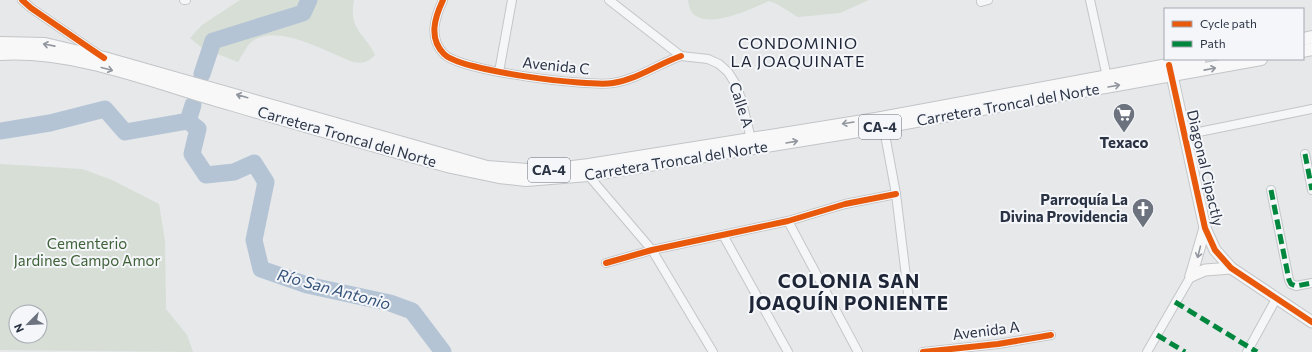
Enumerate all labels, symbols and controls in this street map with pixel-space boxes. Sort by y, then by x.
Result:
legend [1164,8,1304,60]
text: Cycle path [1200,16,1257,30]
district label: CONDOMINIO LA JOAQUINATE [731,33,865,70]
text: Path [1200,36,1226,50]
one-way arrow [42,41,55,49]
street label: Avenida C [522,53,590,77]
one-way arrow [101,65,114,73]
one-way arrow [1203,65,1216,73]
street label: Carretera Troncal del Norte [915,79,1101,129]
street label: Calle A [726,80,758,130]
one-way arrow [1107,82,1120,90]
one-way arrow [236,92,249,99]
supermarket icon: Texaco [1111,101,1137,134]
street label: Carretera Troncal del Norte [256,102,439,170]
street label: Diagonal Cipactly [1184,108,1228,228]
road number: CA-4 [859,115,901,139]
one-way arrow [842,119,855,127]
place label: Texaco [1099,133,1149,151]
street label: Carretera Troncal del Norte [583,137,769,183]
one-way arrow [785,138,798,146]
road number: CA-4 [528,158,570,182]
place label: Parroquía La Divina Providencia [1000,190,1128,225]
church icon: Parroquía La Divina Providencia [1130,196,1156,229]
park label: Cementerio Jardines Campo Amor [14,234,160,269]
one-way arrow [1194,246,1202,259]
water label: Río San Antonio [275,264,393,313]
district label: COLONIA SAN JOAQUÍN PONIENTE [749,269,949,314]
north arrow [8,304,48,344]
street label: Avenida A [951,317,1020,343]
text: N [11,322,26,335]

